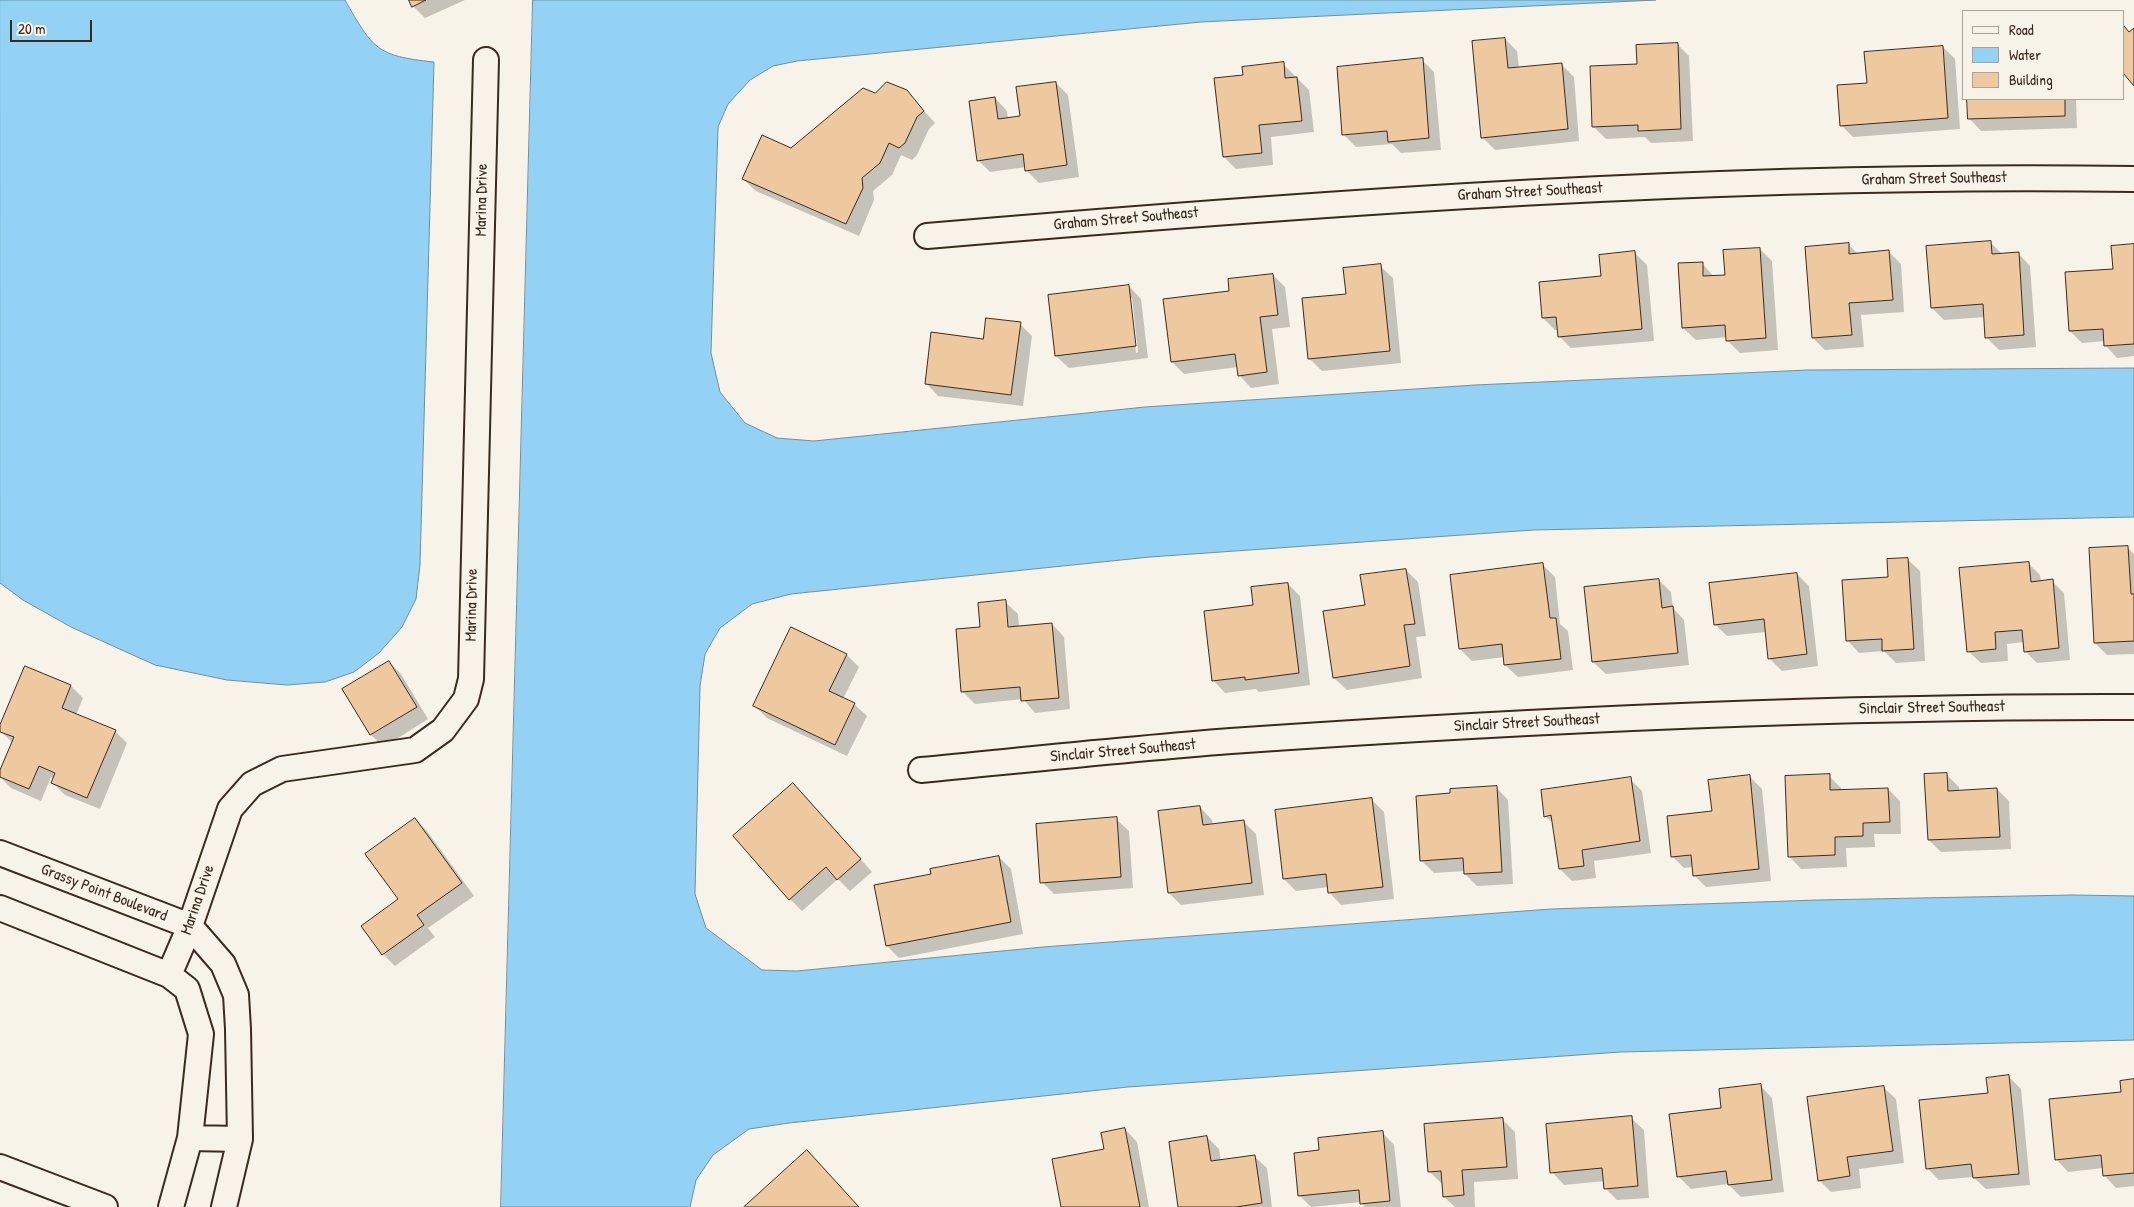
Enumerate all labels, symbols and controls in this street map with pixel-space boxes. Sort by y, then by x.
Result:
scale bar [12,10,95,42]
legend [1962,10,2124,100]
text: 20 m [18,18,45,39]
text: Road [2009,19,2034,40]
text: Water [2009,44,2041,65]
text: Building [2009,69,2053,90]
street label: Marina Drive [472,163,492,237]
street label: Graham Street Southeast [1861,168,2007,190]
street label: Graham Street Southeast [1457,179,1603,205]
street label: Graham Street Southeast [1053,203,1199,235]
street label: Marina Drive [462,568,482,642]
street label: Sinclair Street Southeast [1859,697,2005,719]
street label: Sinclair Street Southeast [1454,710,1600,736]
street label: Sinclair Street Southeast [1049,735,1197,767]
street label: Grassy Point Boulevard [38,860,170,926]
street label: Marina Drive [177,862,219,938]

